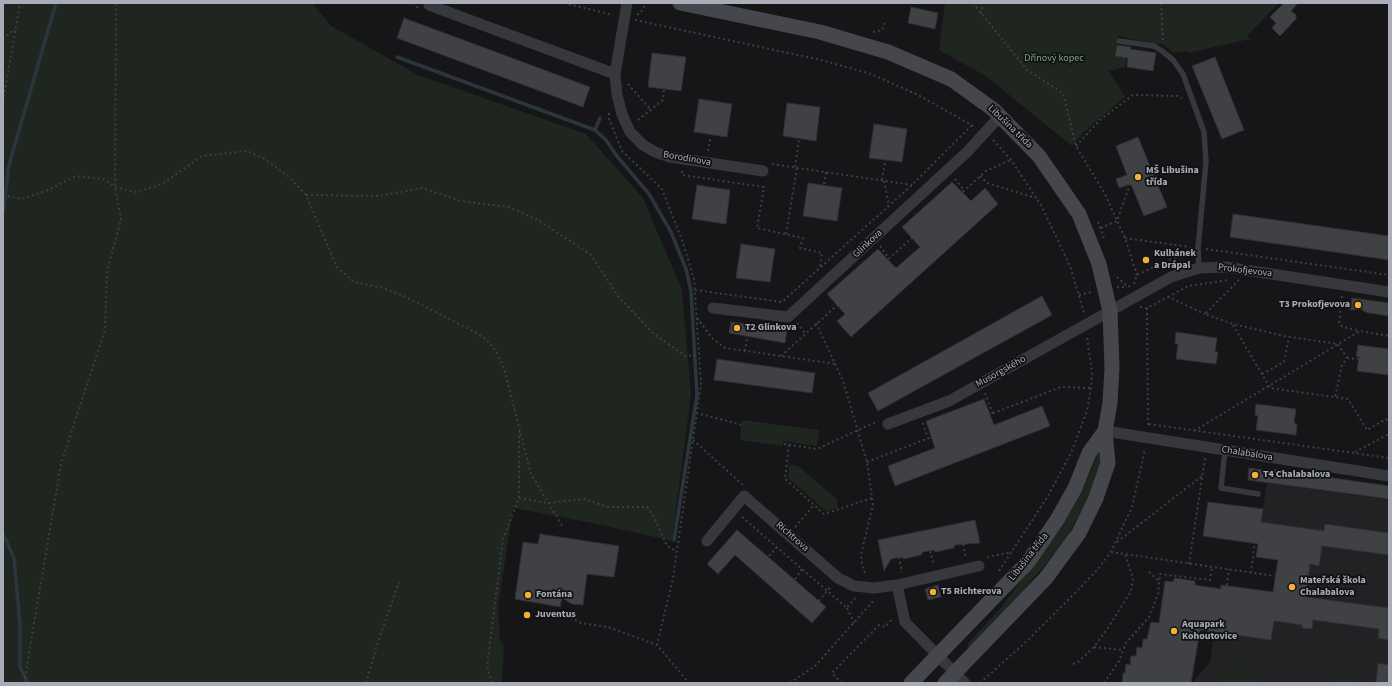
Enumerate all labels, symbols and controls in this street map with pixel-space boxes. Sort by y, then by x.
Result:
park label: Dřínový kopec [1024,53,1084,65]
street label: Libušina třída [985,103,1035,151]
street label: Borodinova [662,149,712,169]
place label: MŠ Libušina třída [1146,165,1199,188]
marker: MŠ Libušina třída [1133,172,1143,182]
street label: Glinkova [851,227,885,261]
place label: Kulhánek a Drápal [1154,248,1196,272]
marker: Kulhánek a Drápal [1141,255,1151,265]
street label: Prokofjevova [1217,262,1273,280]
place label: T3 Prokofjevova [1279,299,1350,311]
marker: T3 Prokofjevova [1353,300,1363,310]
place label: T2 Glinkova [745,322,797,334]
marker: T2 Glinkova [732,323,742,333]
street label: Musorgského [974,353,1028,391]
street label: Chalabalova [1221,444,1273,464]
place label: T4 Chalabalova [1263,469,1330,481]
marker: T4 Chalabalova [1250,470,1260,480]
street label: Richtrova [773,519,811,555]
street label: Libušina třída [1007,531,1051,583]
place label: Mateřská škola Chalabalova [1300,575,1366,598]
marker: Mateřská škola Chalabalova [1287,582,1297,592]
place label: T5 Richterova [941,586,1002,598]
marker: T5 Richterova [928,587,938,597]
place label: Fontána [536,589,572,601]
marker: Fontána [523,590,533,600]
place label: Juventus [535,609,576,621]
marker: Juventus [522,610,532,620]
place label: Aquapark Kohoutovice [1182,619,1237,642]
marker: Aquapark Kohoutovice [1169,626,1179,636]

